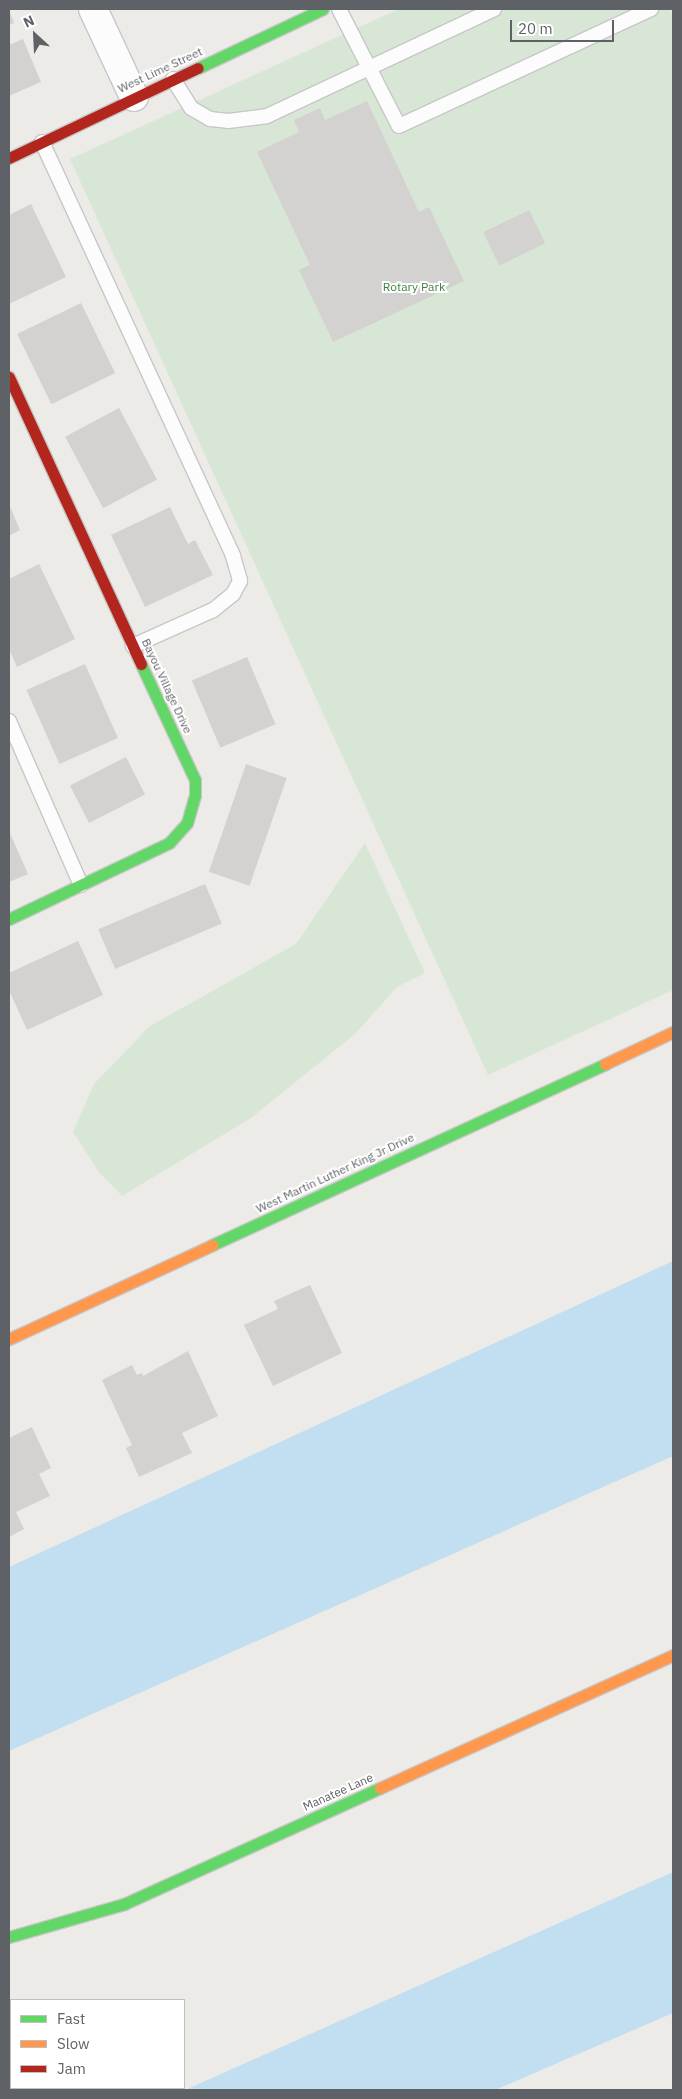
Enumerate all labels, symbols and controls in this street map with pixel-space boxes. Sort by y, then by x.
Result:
north arrow [10,10,60,60]
scale bar [512,10,616,42]
text: N [20,11,37,32]
text: 20 m [518,19,553,38]
street label: West Lime Street [115,44,205,96]
park label: Rotary Park [383,280,445,294]
street label: Bayou Village Drive [139,636,195,736]
street label: West Martin Luther King Jr Drive [254,1130,416,1216]
street label: Manatee Lane [301,1770,375,1814]
legend [10,1999,185,2089]
text: Fast [57,2009,85,2028]
text: Slow [57,2034,90,2053]
text: Jam [57,2059,86,2078]

